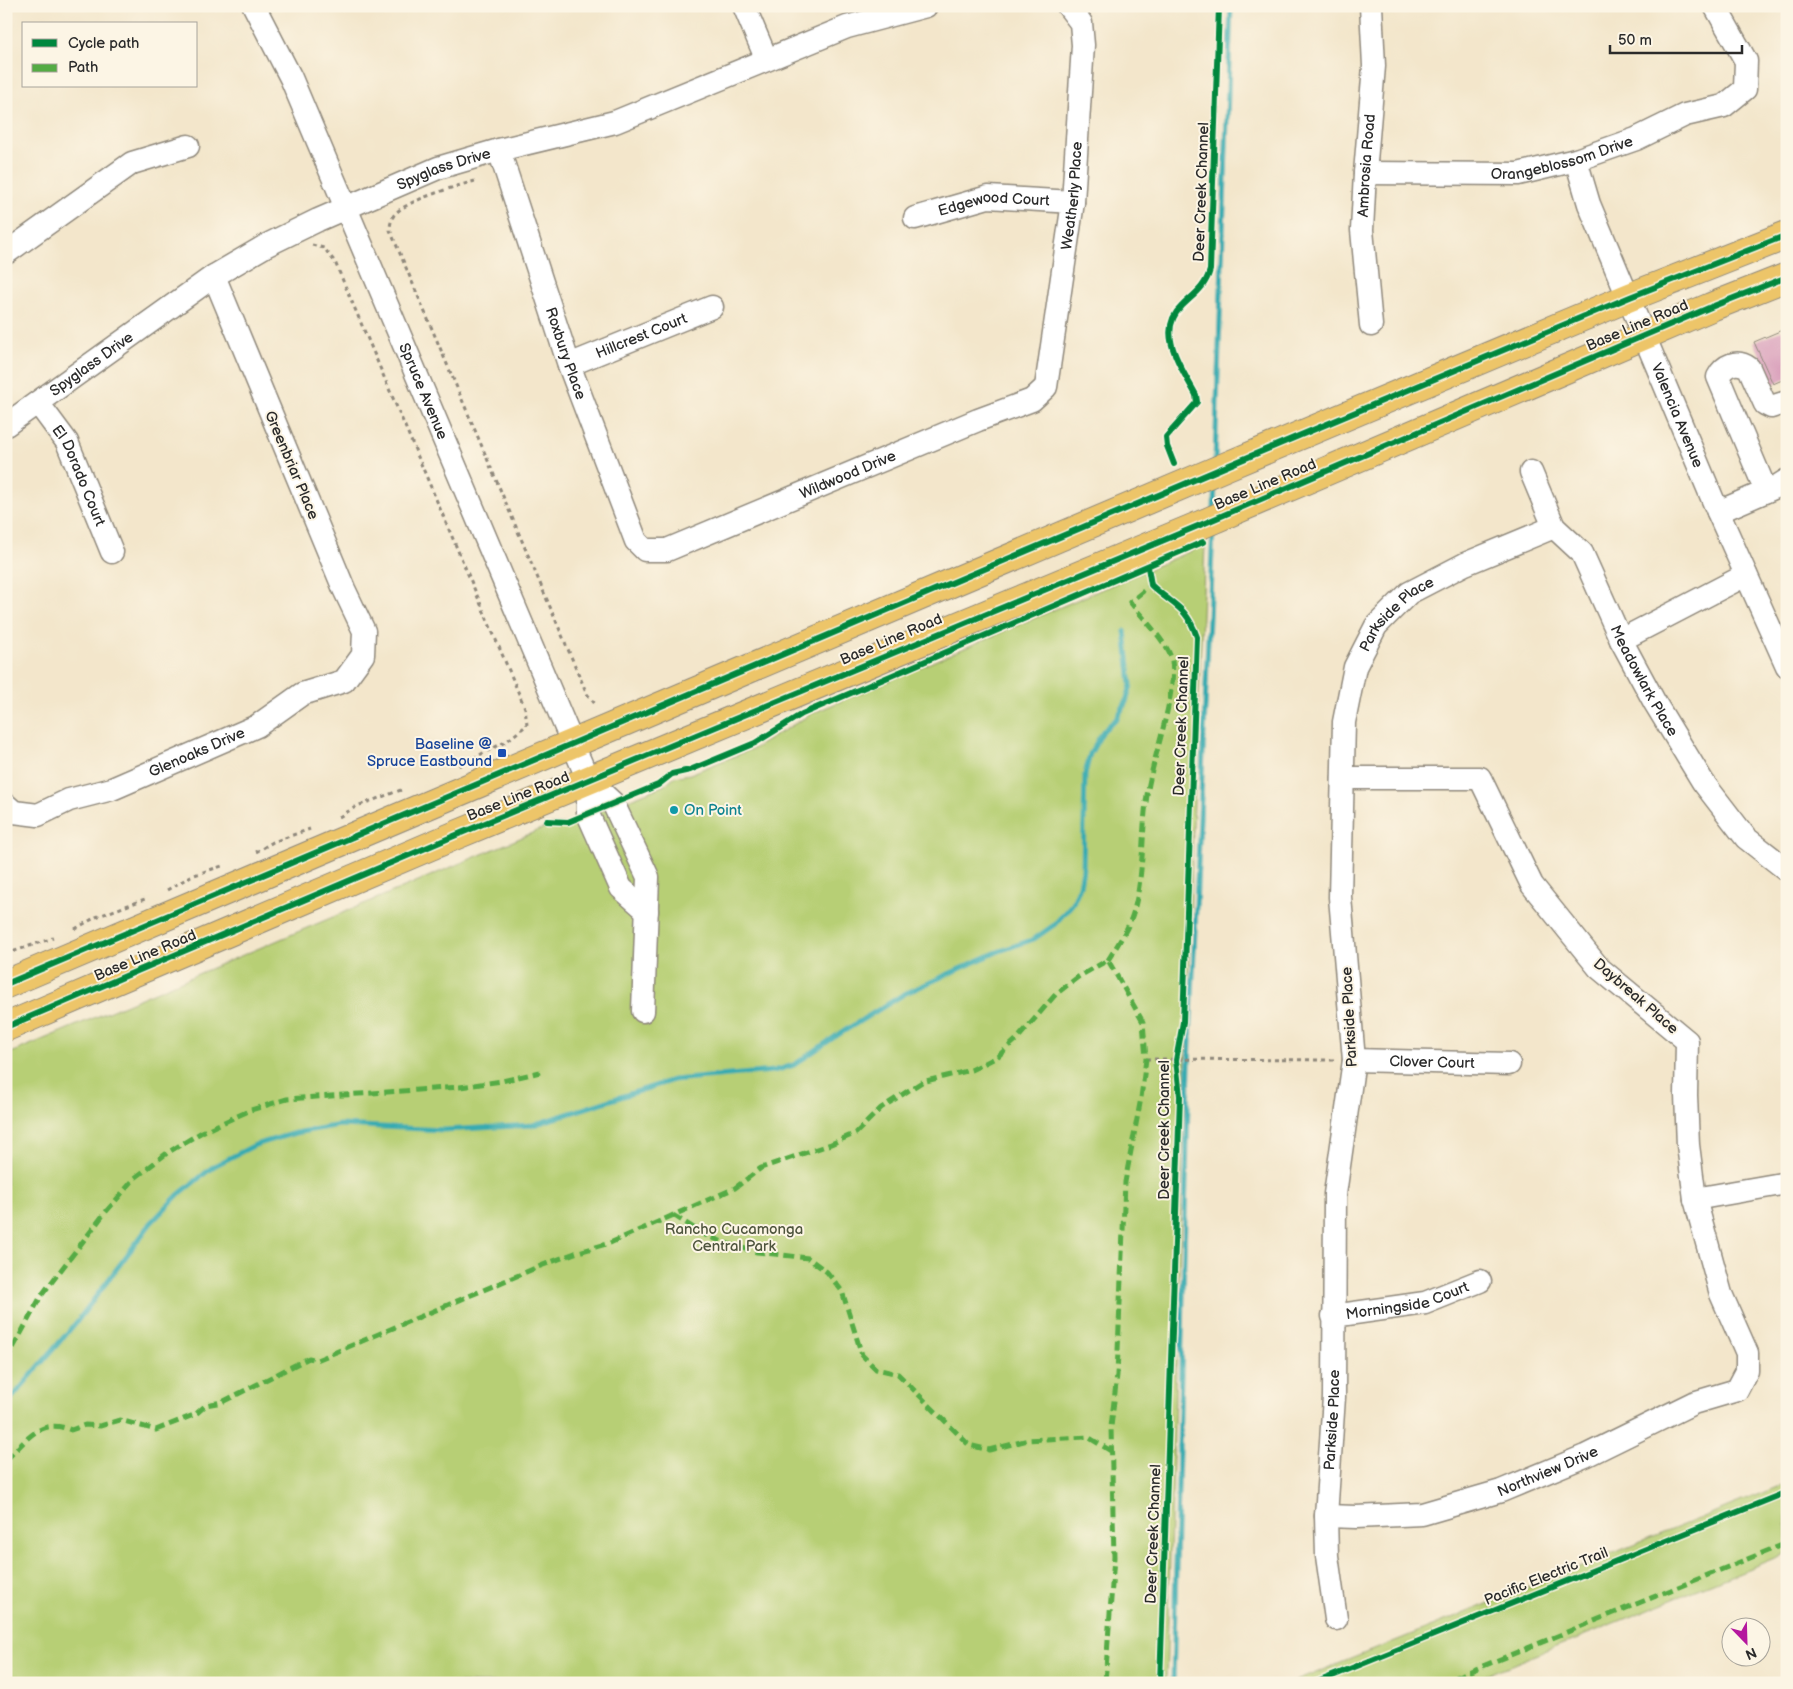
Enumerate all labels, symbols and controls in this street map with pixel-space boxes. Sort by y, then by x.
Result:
legend [22,22,198,88]
scale bar [1610,22,1743,54]
text: 50 m [1618,31,1652,50]
text: Cycle path [68,34,139,53]
text: Path [68,58,98,77]
street label: Ambrosia Road [1354,113,1380,218]
street label: Deer Creek Channel [1190,122,1213,262]
street label: Orangeblossom Drive [1491,132,1636,184]
street label: Weatherly Place [1057,141,1087,251]
street label: Spyglass Drive [394,144,493,195]
street label: Edgewood Court [936,188,1051,221]
street label: Base Line Road [1583,295,1691,355]
street label: Roxbury Place [541,305,590,402]
street label: Hillcrest Court [593,309,690,363]
street label: Spyglass Drive [46,328,137,401]
street label: Spruce Avenue [394,340,452,443]
street label: Valencia Avenue [1647,360,1707,471]
street label: Greenbriar Place [260,408,323,522]
street label: El Dorado Court [48,421,110,529]
street label: Wildwood Drive [797,446,899,504]
street label: Base Line Road [1211,454,1319,514]
street label: Parkside Place [1355,573,1437,655]
street label: Base Line Road [837,609,945,669]
street label: Meadowlark Place [1606,622,1682,740]
street label: Deer Creek Channel [1170,656,1193,796]
street label: Glenoaks Drive [146,723,248,782]
place label: Baseline @ Spruce Eastbound [367,735,492,771]
marker: Baseline @ Spruce Eastbound [496,747,508,759]
street label: Base Line Road [464,767,572,826]
place label: On Point [684,801,742,820]
marker: On Point [668,804,680,816]
street label: Base Line Road [91,925,199,985]
street label: Daybreak Place [1589,954,1682,1039]
street label: Parkside Place [1337,966,1362,1068]
street label: Clover Court [1389,1052,1475,1073]
street label: Deer Creek Channel [1155,1060,1174,1200]
park label: Rancho Cucamonga Central Park [665,1220,803,1256]
street label: Morningside Court [1345,1277,1472,1324]
street label: Parkside Place [1320,1369,1344,1471]
street label: Northview Drive [1495,1442,1601,1501]
street label: Deer Creek Channel [1142,1464,1165,1604]
street label: Pacific Electric Trail [1481,1543,1611,1610]
north arrow [1720,1616,1770,1666]
text: N [1743,1644,1759,1663]

